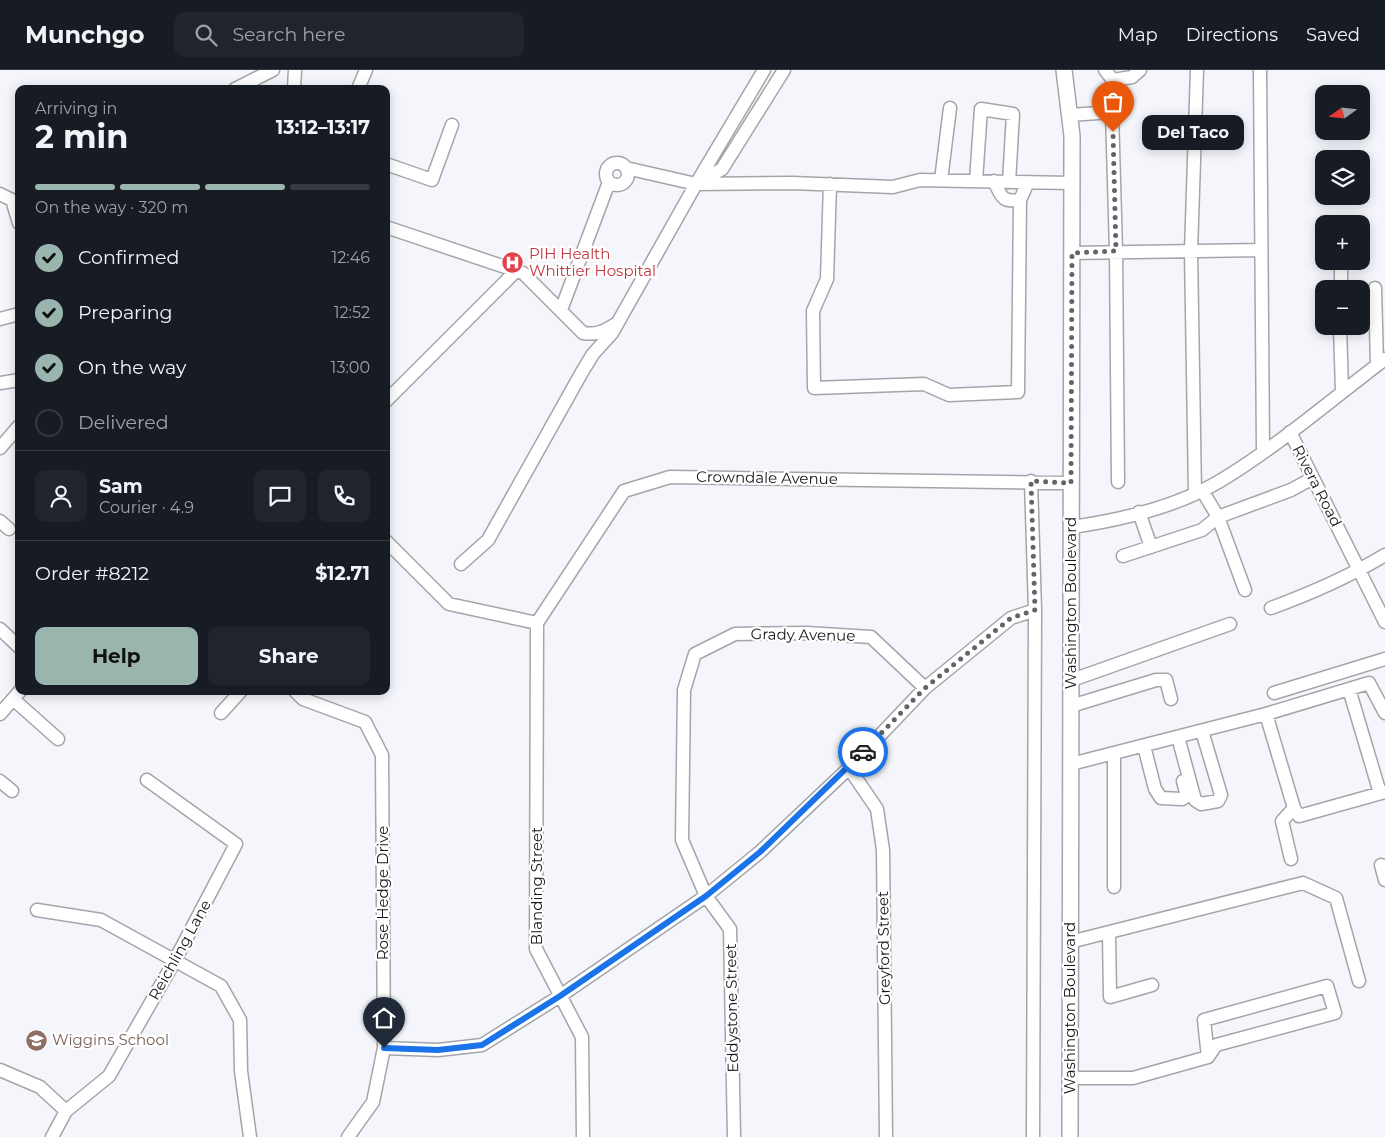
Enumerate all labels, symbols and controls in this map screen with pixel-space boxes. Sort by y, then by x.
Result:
search box [174,12,524,57]
text: Munchgo [25,20,144,49]
icon: search [192,21,220,49]
text: Search here [232,23,345,46]
text: Map [1118,24,1158,46]
text: Directions [1186,24,1278,46]
text: Saved [1306,24,1360,46]
pin [1092,81,1134,132]
north arrow [1315,85,1370,140]
map controls [1315,85,1370,335]
icon: bag [1099,88,1127,116]
text: Arriving in [35,99,117,118]
callout: Del Taco [1143,114,1246,150]
text: 13:12–13:17 [276,116,370,139]
text: 2 min [35,117,128,156]
text: Del Taco [1157,123,1229,142]
button: layers [1315,150,1370,205]
text: On the way · 320 m [35,198,188,217]
button: + [1315,215,1370,270]
icon: check [35,244,63,272]
place label: PIH Health Whittier Hospital [529,244,656,280]
text: Confirmed [78,246,179,269]
text: 12:46 [331,248,370,267]
hospital icon: PIH Health Whittier Hospital [501,251,525,275]
button: − [1315,280,1370,335]
icon: check [35,299,63,327]
text: Preparing [78,301,173,324]
text: 12:52 [334,303,370,322]
icon: check [35,354,63,382]
text: On the way [78,356,186,379]
text: 13:00 [331,358,370,377]
text: Delivered [78,411,169,434]
street label: Rivera Road [1289,442,1346,530]
street label: Crowndale Avenue [696,467,838,488]
button: person [35,470,87,522]
button: chat [254,470,306,522]
button: phone [318,470,370,522]
text: Sam [99,475,143,498]
text: Courier · 4.9 [99,498,194,517]
street label: Washington Boulevard [1061,517,1080,689]
text: Order #8212 [35,562,149,585]
text: $12.71 [315,562,370,585]
street label: Grady Avenue [751,624,855,645]
button: Help [35,627,198,685]
button: Share [208,627,370,685]
courier [838,727,888,777]
icon: car [849,738,877,766]
street label: Rose Hedge Drive [373,826,392,960]
street label: Blanding Street [527,827,546,945]
street label: Greyford Street [873,891,894,1005]
street label: Reichling Lane [144,896,215,1003]
street label: Washington Boulevard [1060,922,1079,1094]
street label: Eddystone Street [721,943,742,1073]
pin [363,997,405,1048]
icon: home [370,1004,398,1032]
school or university icon: Wiggins School [24,1028,48,1052]
place label: Wiggins School [52,1030,169,1049]

